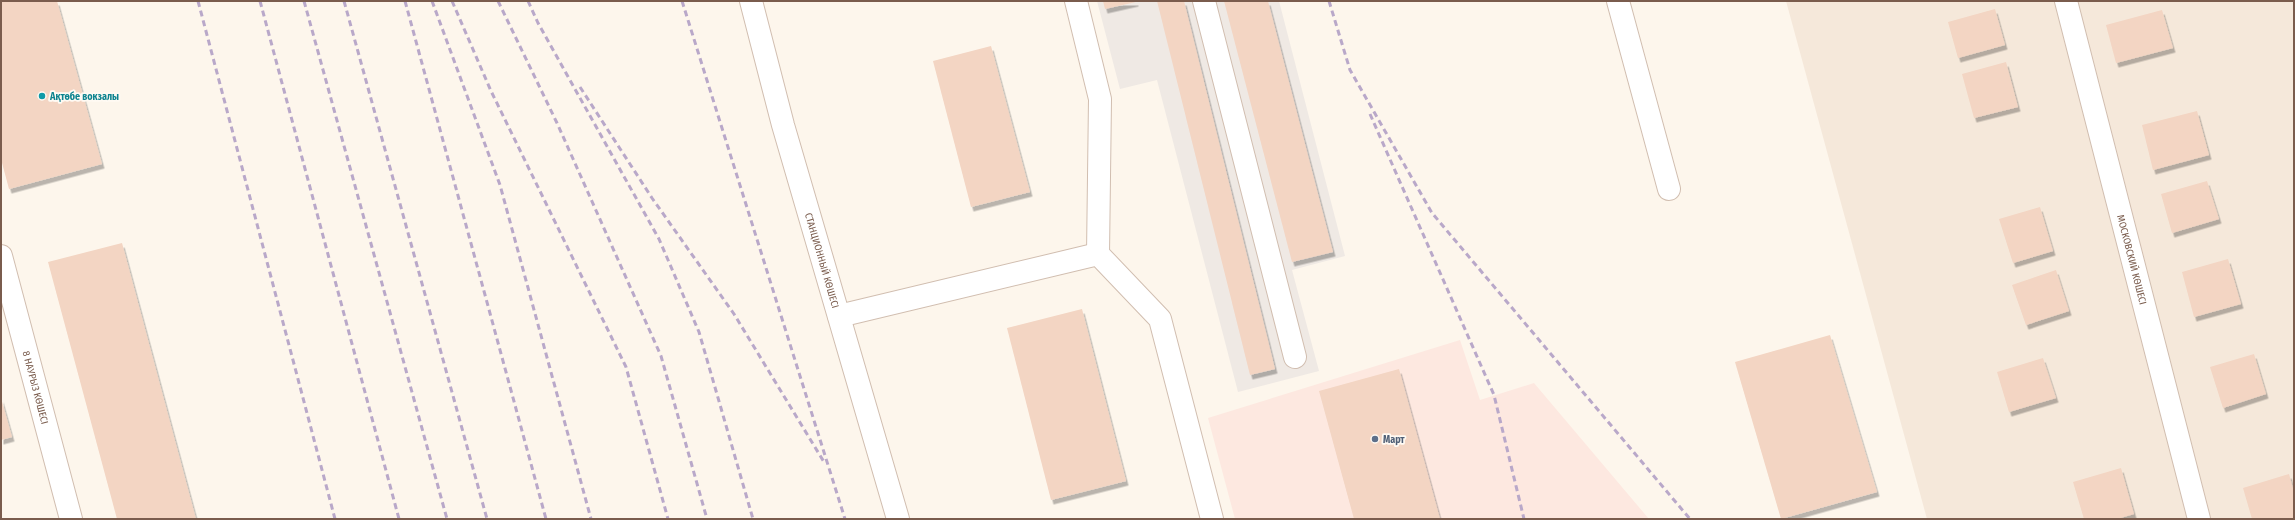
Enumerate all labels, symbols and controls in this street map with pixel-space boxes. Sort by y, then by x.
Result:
marker: Ақтөбе вокзалы [37,91,47,101]
place label: Ақтөбе вокзалы [49,91,119,103]
street label: СТАНЦИОННЫЙ КӨШЕСІ [802,211,841,310]
street label: МОСКОВСКИЙ КӨШЕСІ [2114,214,2149,306]
street label: 8 НАУРЫЗ КӨШЕСІ [20,350,50,426]
marker: Март [1370,434,1380,444]
place label: Март [1383,434,1405,446]

